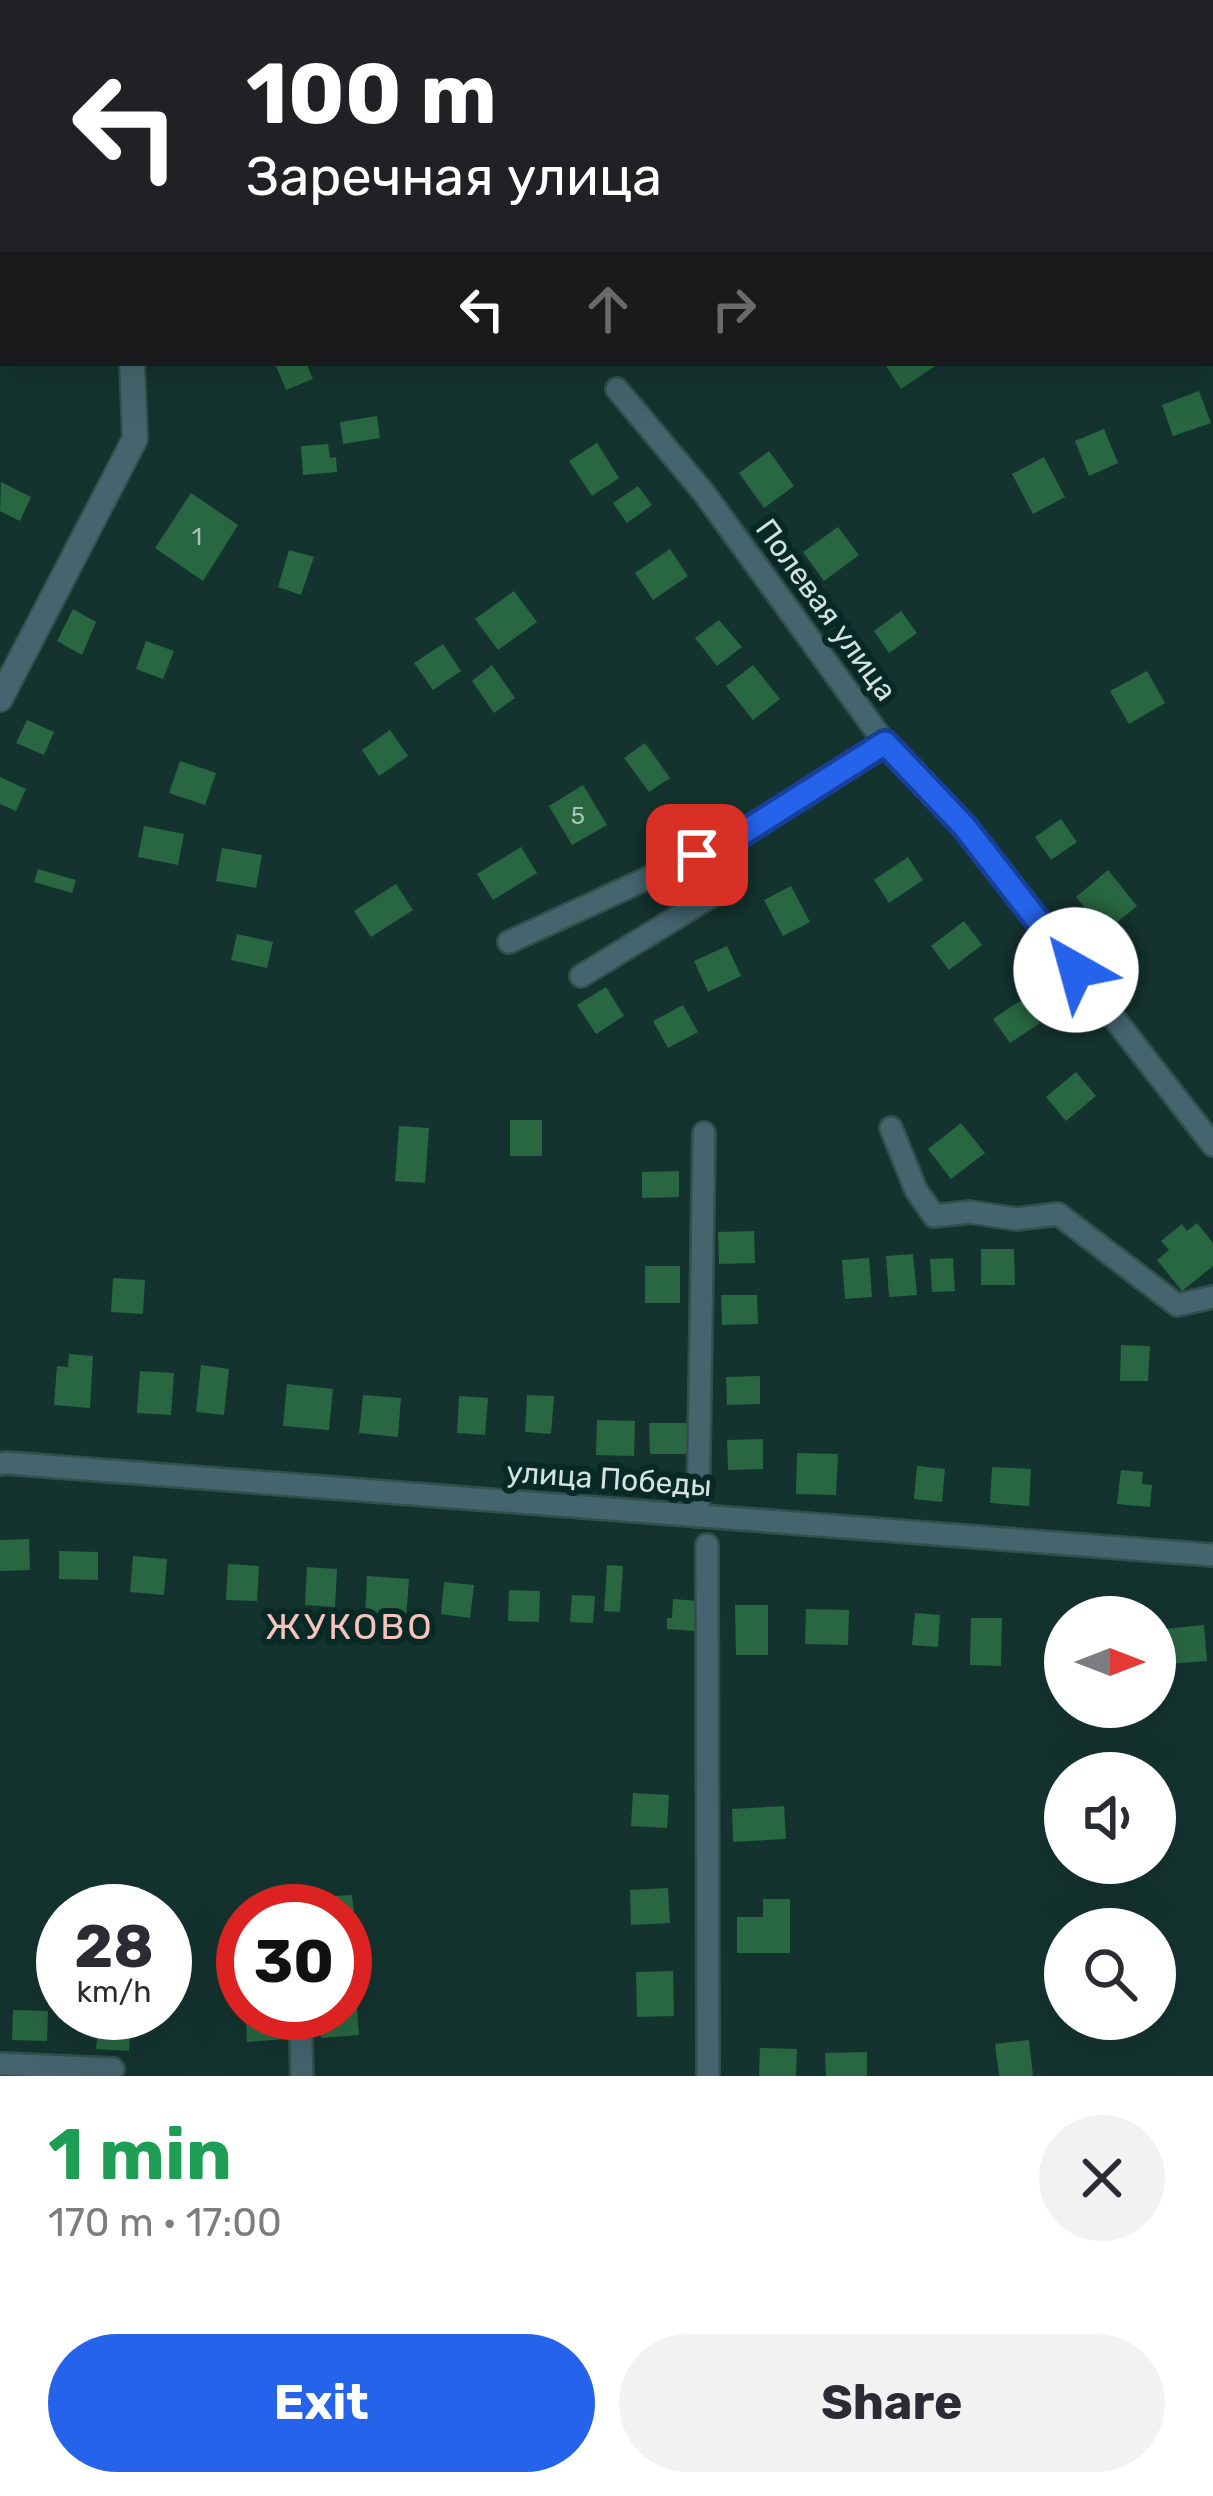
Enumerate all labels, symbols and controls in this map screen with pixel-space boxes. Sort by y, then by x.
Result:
text: 100 m [246,44,497,144]
icon: left [48,48,204,204]
text: Заречная улица [246,145,662,209]
icon: left [449,276,515,342]
icon: ahead [575,276,641,342]
icon: right [701,276,767,342]
street label: Полевая улица [748,512,904,708]
house number: 1 [192,523,202,551]
house number: 5 [571,802,585,830]
pin [646,804,748,906]
icon: arrive [664,822,730,888]
position arrow [1013,907,1139,1033]
street label: улица Победы [505,1454,713,1504]
north arrow [1044,1596,1176,1728]
map controls [1044,1596,1176,2040]
district label: ЖУКОВО [265,1605,435,1648]
button: sound [1044,1752,1176,1884]
speed limit sign: 30 [216,1884,372,2040]
button: search [1044,1908,1176,2040]
text: 28 [74,1911,154,1982]
text: km/h [77,1974,151,2010]
text: 1 min [48,2112,232,2197]
button: close [1039,2115,1165,2241]
text: 170 m · 17:00 [48,2200,282,2246]
button: Exit [48,2334,595,2472]
button: Share [619,2334,1165,2472]

